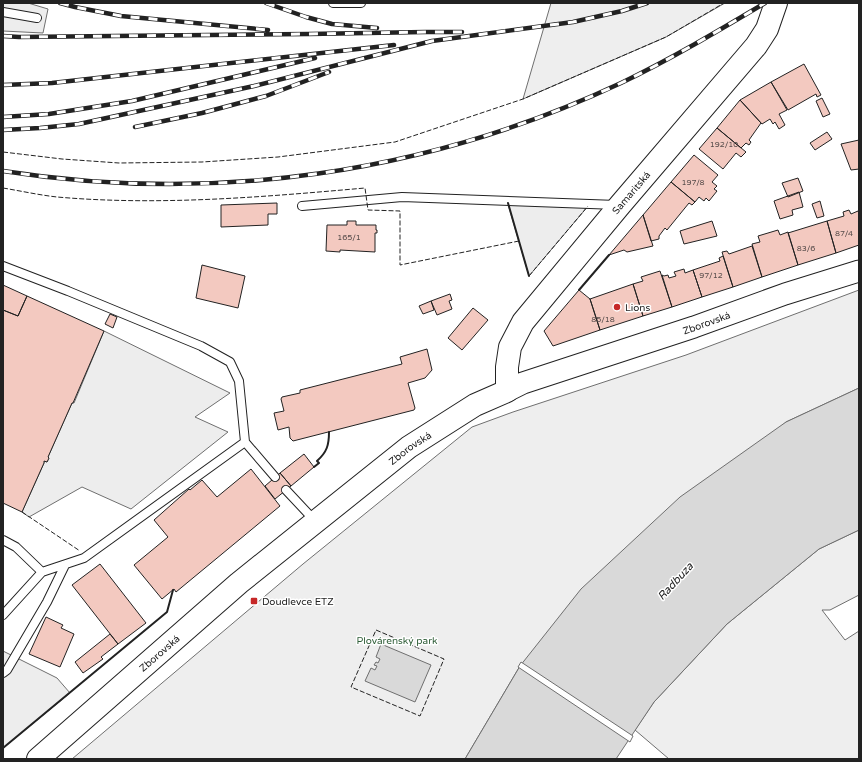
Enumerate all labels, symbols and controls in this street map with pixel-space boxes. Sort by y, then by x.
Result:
house number: 192/10 [710,140,738,149]
street label: Samaritská [610,169,653,217]
house number: 197/8 [681,178,705,187]
house number: 87/4 [835,229,853,238]
house number: 165/1 [337,233,361,242]
house number: 83/6 [797,244,815,253]
house number: 97/12 [699,271,723,280]
marker: Lions [612,302,622,312]
place label: Lions [625,302,650,314]
street label: Zborovská [681,309,732,337]
house number: 85/18 [591,315,615,324]
street label: Zborovská [387,429,434,468]
water label: Radbuza [655,559,696,603]
marker: Doudlevce ETZ [249,596,259,606]
place label: Doudlevce ETZ [262,596,334,608]
street label: Zborovská [137,633,182,675]
park label: Plovárenský park [357,635,438,647]

